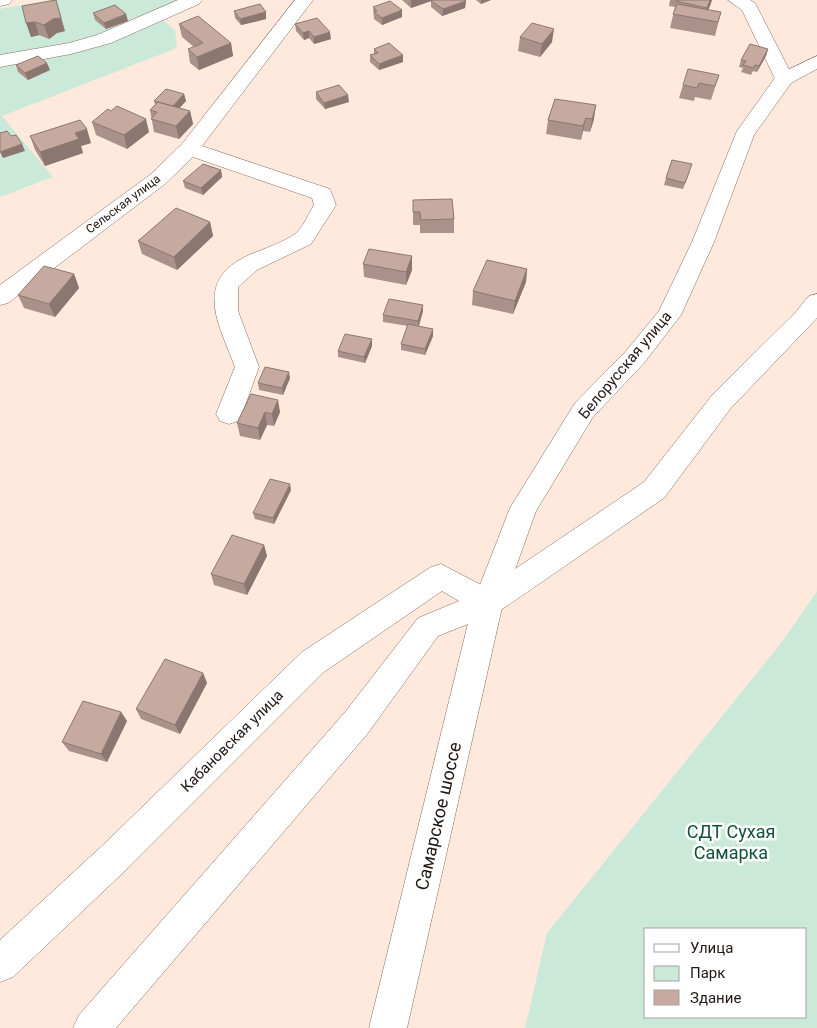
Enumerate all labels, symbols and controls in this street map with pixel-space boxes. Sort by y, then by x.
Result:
street label: Сельская улица [83,171,163,237]
street label: Белорусская улица [575,307,675,423]
street label: Кабановская улица [177,686,287,796]
street label: Самарское шоссе [411,740,465,892]
park label: СДТ Сухая Самарка [687,821,775,863]
legend [644,928,807,1018]
text: Улица [690,939,733,957]
text: Парк [690,964,725,982]
text: Здание [690,989,741,1007]

